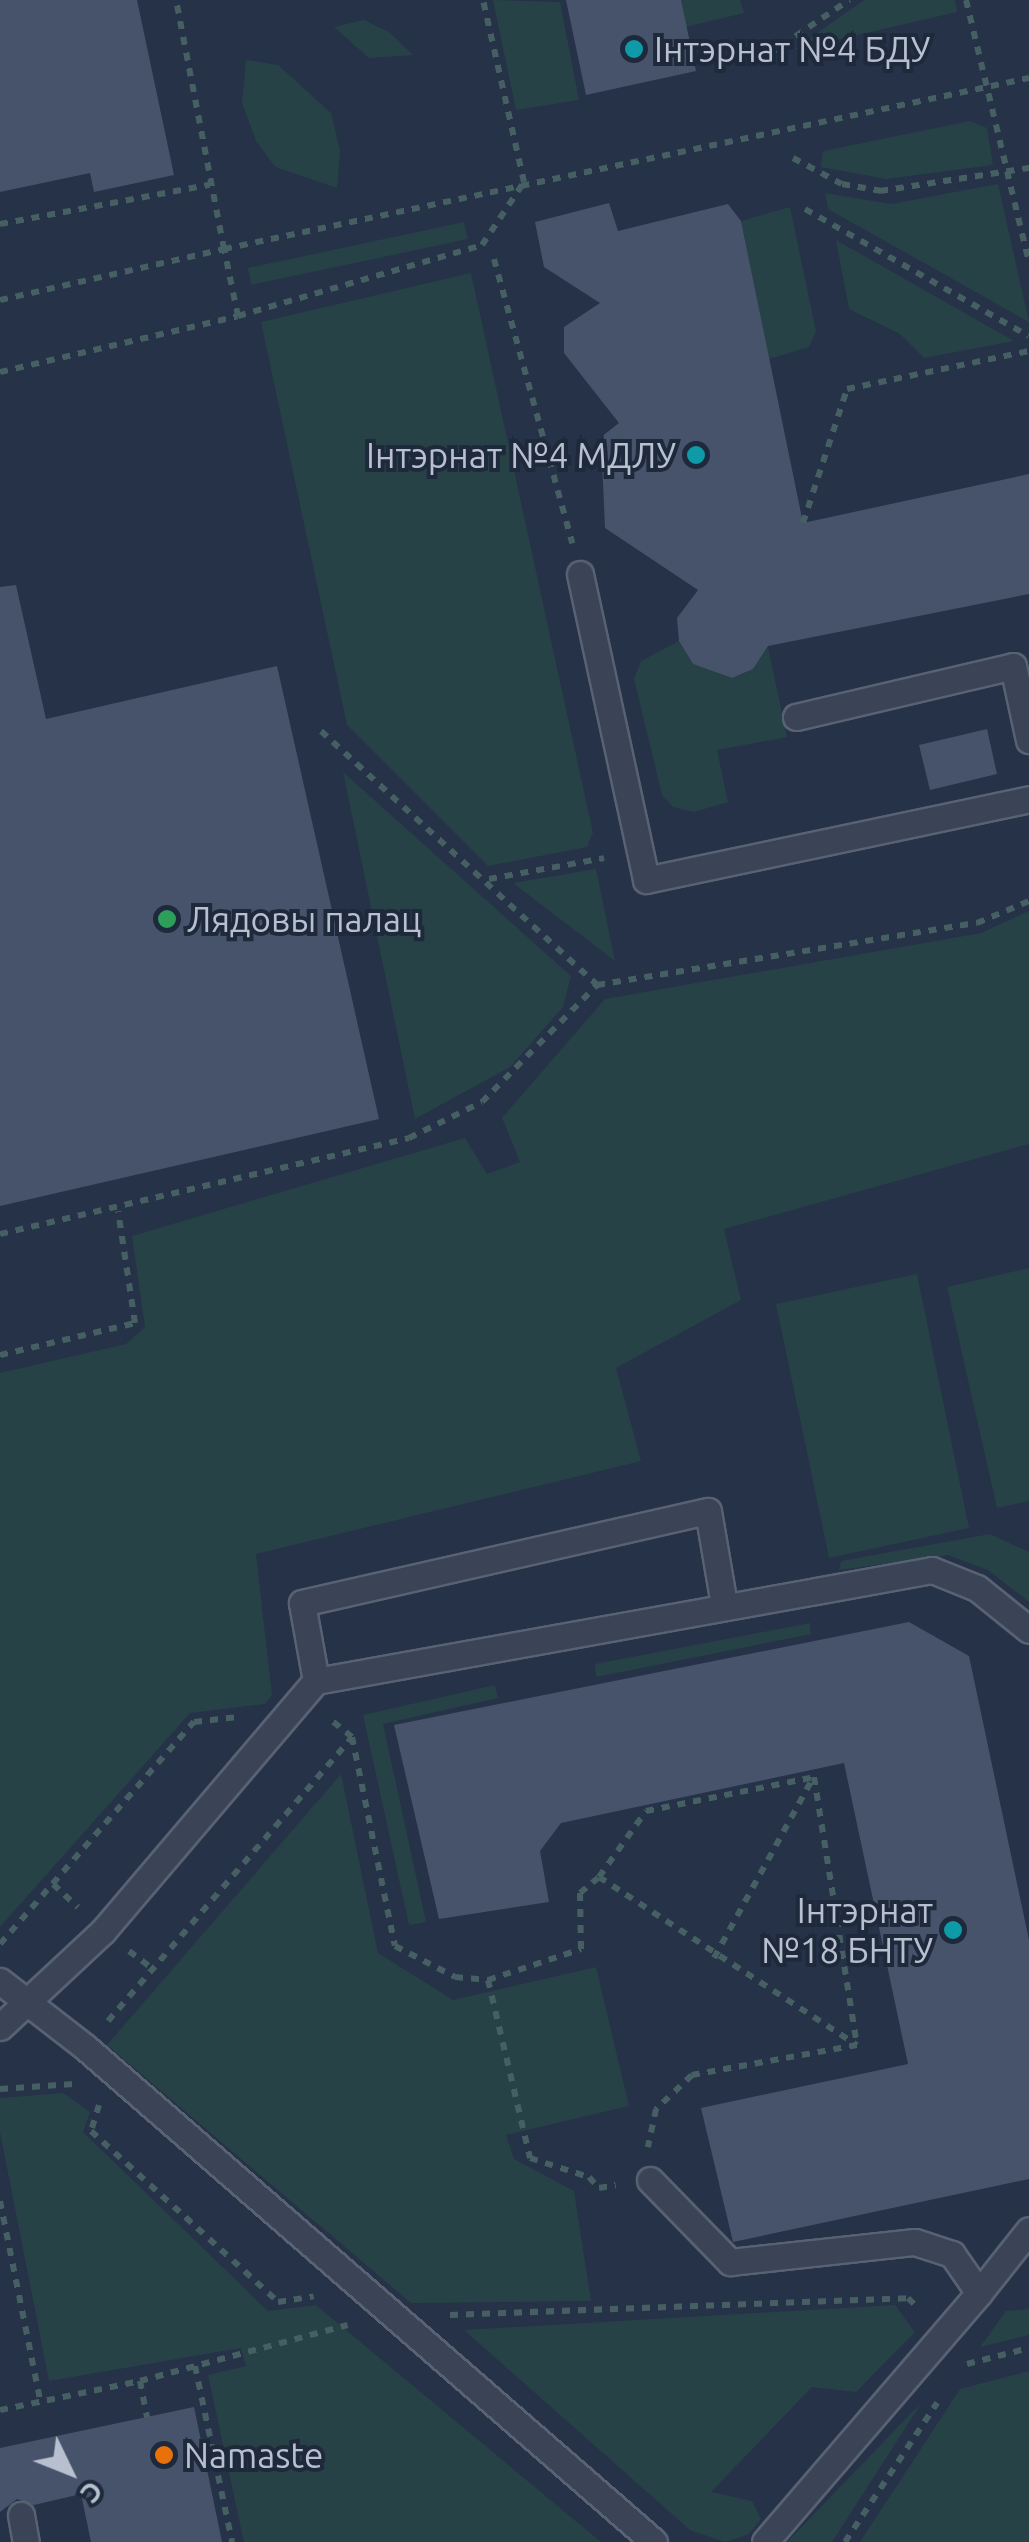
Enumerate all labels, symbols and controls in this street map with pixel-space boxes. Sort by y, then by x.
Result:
place label: Інтэрнат №4 БДУ [654,28,930,70]
marker: Інтэрнат №4 БДУ [623,38,645,60]
place label: Інтэрнат №4 МДЛУ [366,434,676,476]
marker: Інтэрнат №4 МДЛУ [685,444,707,466]
place label: Лядовы палац [187,898,421,940]
marker: Лядовы палац [156,908,178,930]
place label: Інтэрнат №18 БНТУ [761,1889,933,1971]
marker: Інтэрнат №18 БНТУ [942,1919,964,1941]
north arrow [20,2422,120,2522]
place label: Namaste [184,2434,323,2476]
marker: Namaste [153,2444,175,2466]
text: С [75,2476,110,2510]

